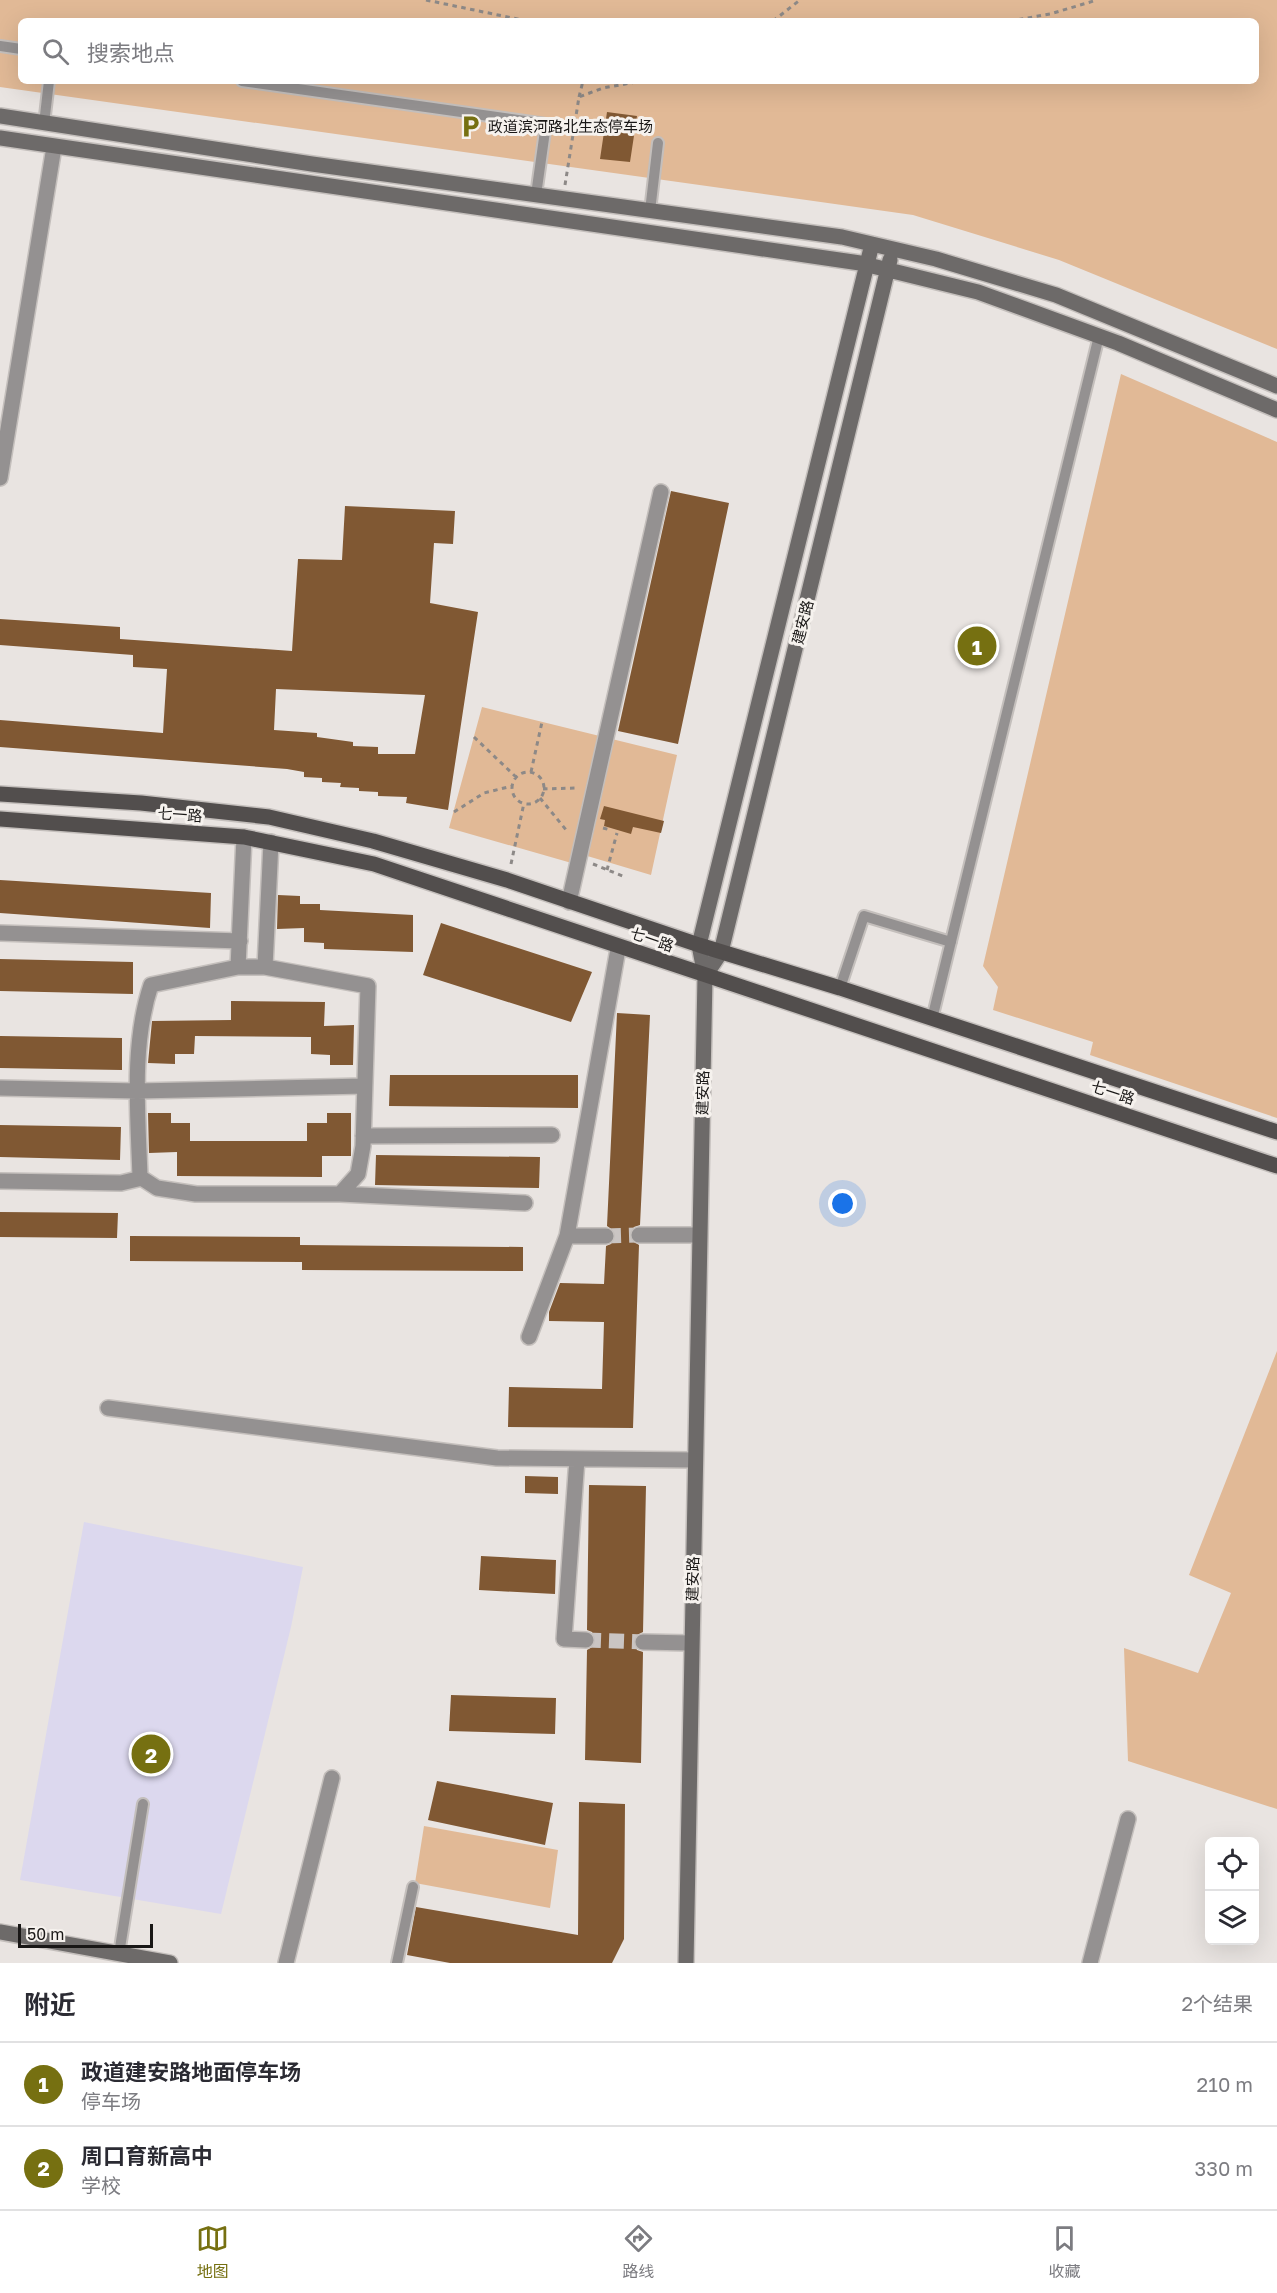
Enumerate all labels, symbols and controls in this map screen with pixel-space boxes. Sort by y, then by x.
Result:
search box [18,18,1259,84]
icon: search [39,35,72,68]
text: 搜索地点 [87,39,175,66]
parking icon: 政道滨河路北生态停车场 [457,113,483,139]
place label: 政道滨河路北生态停车场 [488,117,653,135]
street label: 建安路 [788,598,816,646]
pin: 1 [958,624,996,668]
street label: 七一路 [157,803,203,825]
street label: 七一路 [628,923,676,955]
street label: 建安路 [693,1070,711,1116]
street label: 七一路 [1089,1076,1137,1108]
your location [828,1189,857,1218]
street label: 建安路 [683,1556,701,1602]
pin: 2 [132,1732,170,1776]
map controls [1205,1837,1259,1945]
button: locate [1205,1837,1259,1891]
button: layers [1205,1891,1259,1945]
scale bar [18,1921,153,1948]
text: 50 m [27,1924,64,1944]
text: 附近 [24,1989,76,2020]
text: 2个结果 [1181,1991,1253,2015]
text: 政道建安路地面停车场 [81,2058,301,2085]
text: 1 [38,2072,49,2096]
text: 210 m [1197,2072,1253,2096]
text: 停车场 [81,2089,141,2113]
text: 周口育新高中 [81,2142,213,2169]
text: 2 [37,2156,50,2180]
text: 330 m [1195,2156,1253,2180]
text: 学校 [81,2173,121,2197]
tab: 地图 [196,2222,229,2282]
tab: 路线 [622,2222,655,2282]
tab: 收藏 [1048,2222,1081,2282]

